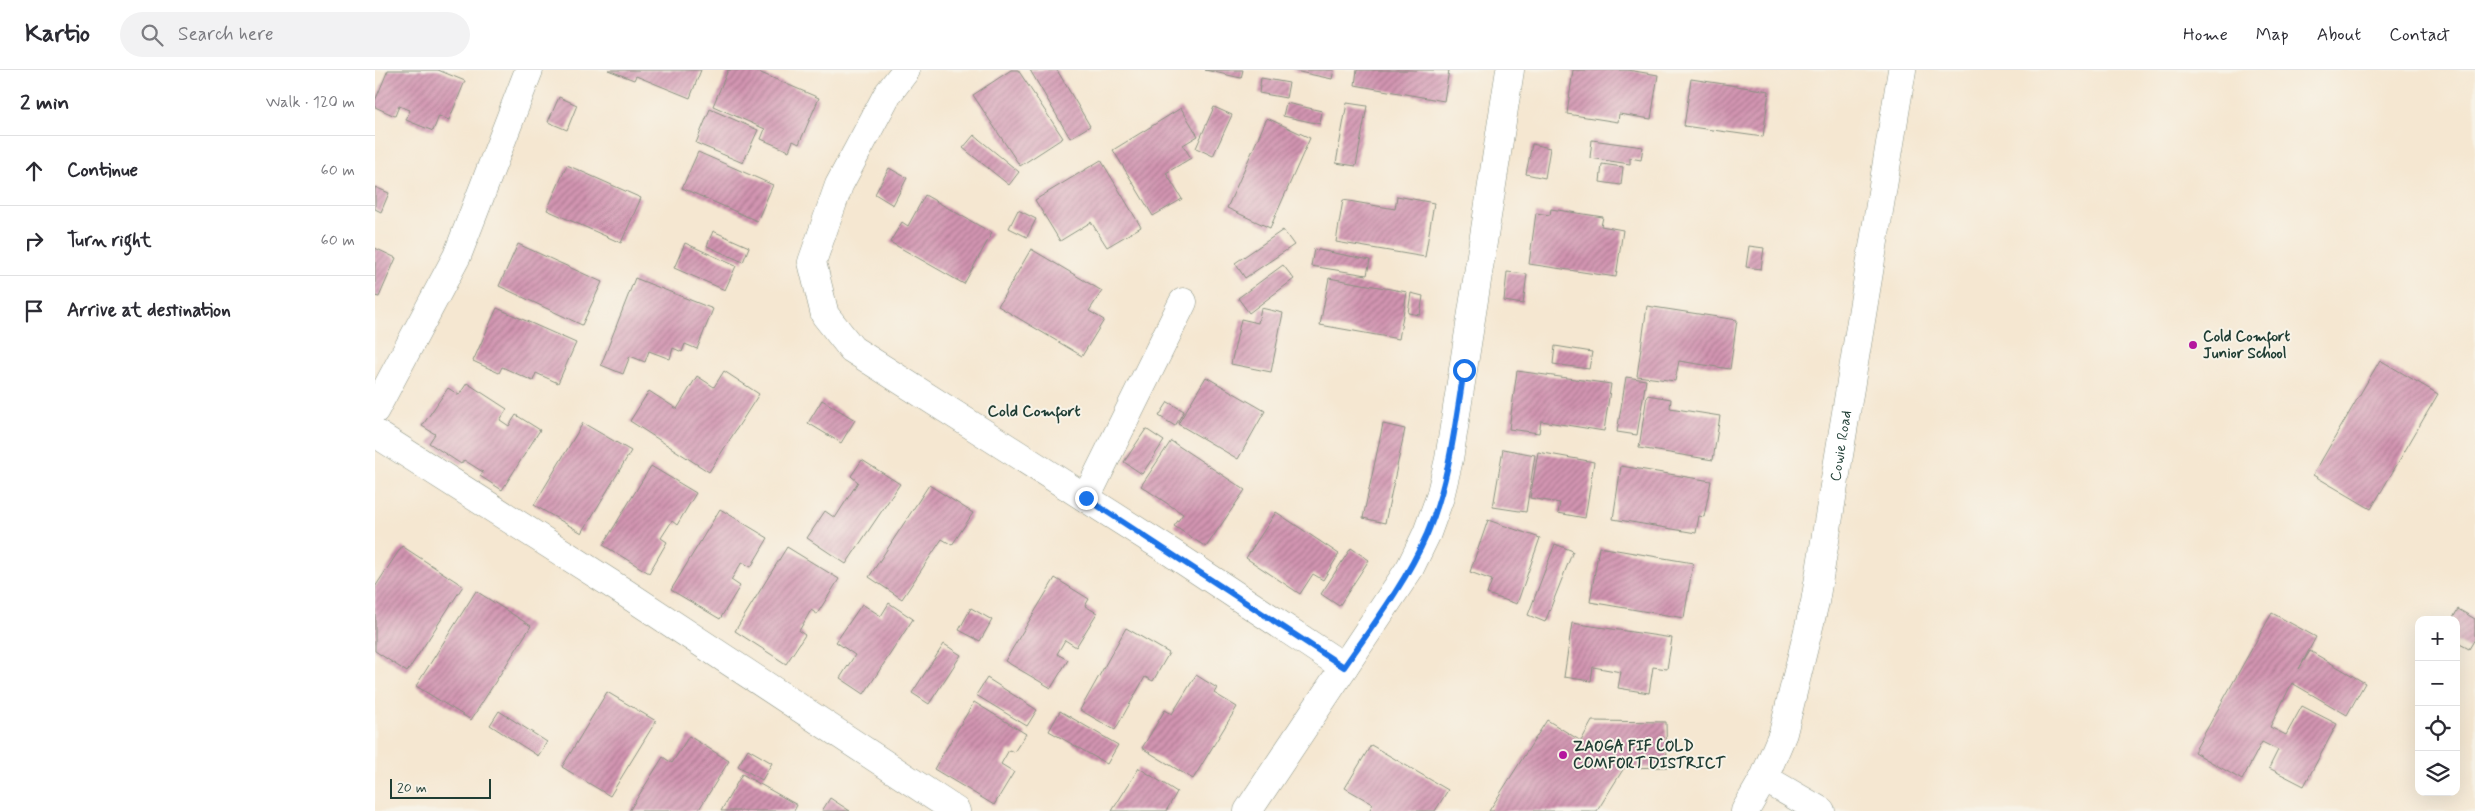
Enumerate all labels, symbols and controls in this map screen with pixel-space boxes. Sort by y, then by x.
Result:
search box [120,12,470,57]
text: Kartio [25,19,90,50]
icon: search [138,21,166,49]
text: Search here [178,22,274,47]
text: Home [2183,23,2228,47]
text: Map [2256,23,2289,47]
text: About [2317,23,2361,47]
text: Contact [2389,23,2450,47]
text: 2 min [20,89,69,117]
text: Walk · 120 m [266,92,355,113]
icon: ahead [20,157,48,185]
text: Continue [67,158,138,183]
text: 60 m [321,160,355,181]
icon: right [20,227,48,255]
text: Turn right [67,228,151,253]
text: 60 m [321,230,355,251]
icon: arrive [20,297,48,325]
text: Arrive at destination [67,298,231,323]
place label: Cold Comfort Junior School [2203,327,2290,364]
marker: Cold Comfort Junior School [2187,339,2199,351]
route start [1453,359,1476,382]
district label: Cold Comfort [988,401,1080,424]
street label: Cowie Road [1826,409,1857,483]
route end [1075,487,1098,510]
map controls [2415,616,2460,796]
button: + [2415,616,2460,661]
button: − [2415,661,2460,706]
button: locate [2415,706,2460,751]
place label: ZAOGA FIF COLD COMFORT DISTRICT [1573,737,1726,774]
marker: ZAOGA FIF COLD COMFORT DISTRICT [1557,749,1569,761]
button: layers [2415,751,2460,796]
scale bar [390,776,491,799]
text: 20 m [397,779,427,797]

